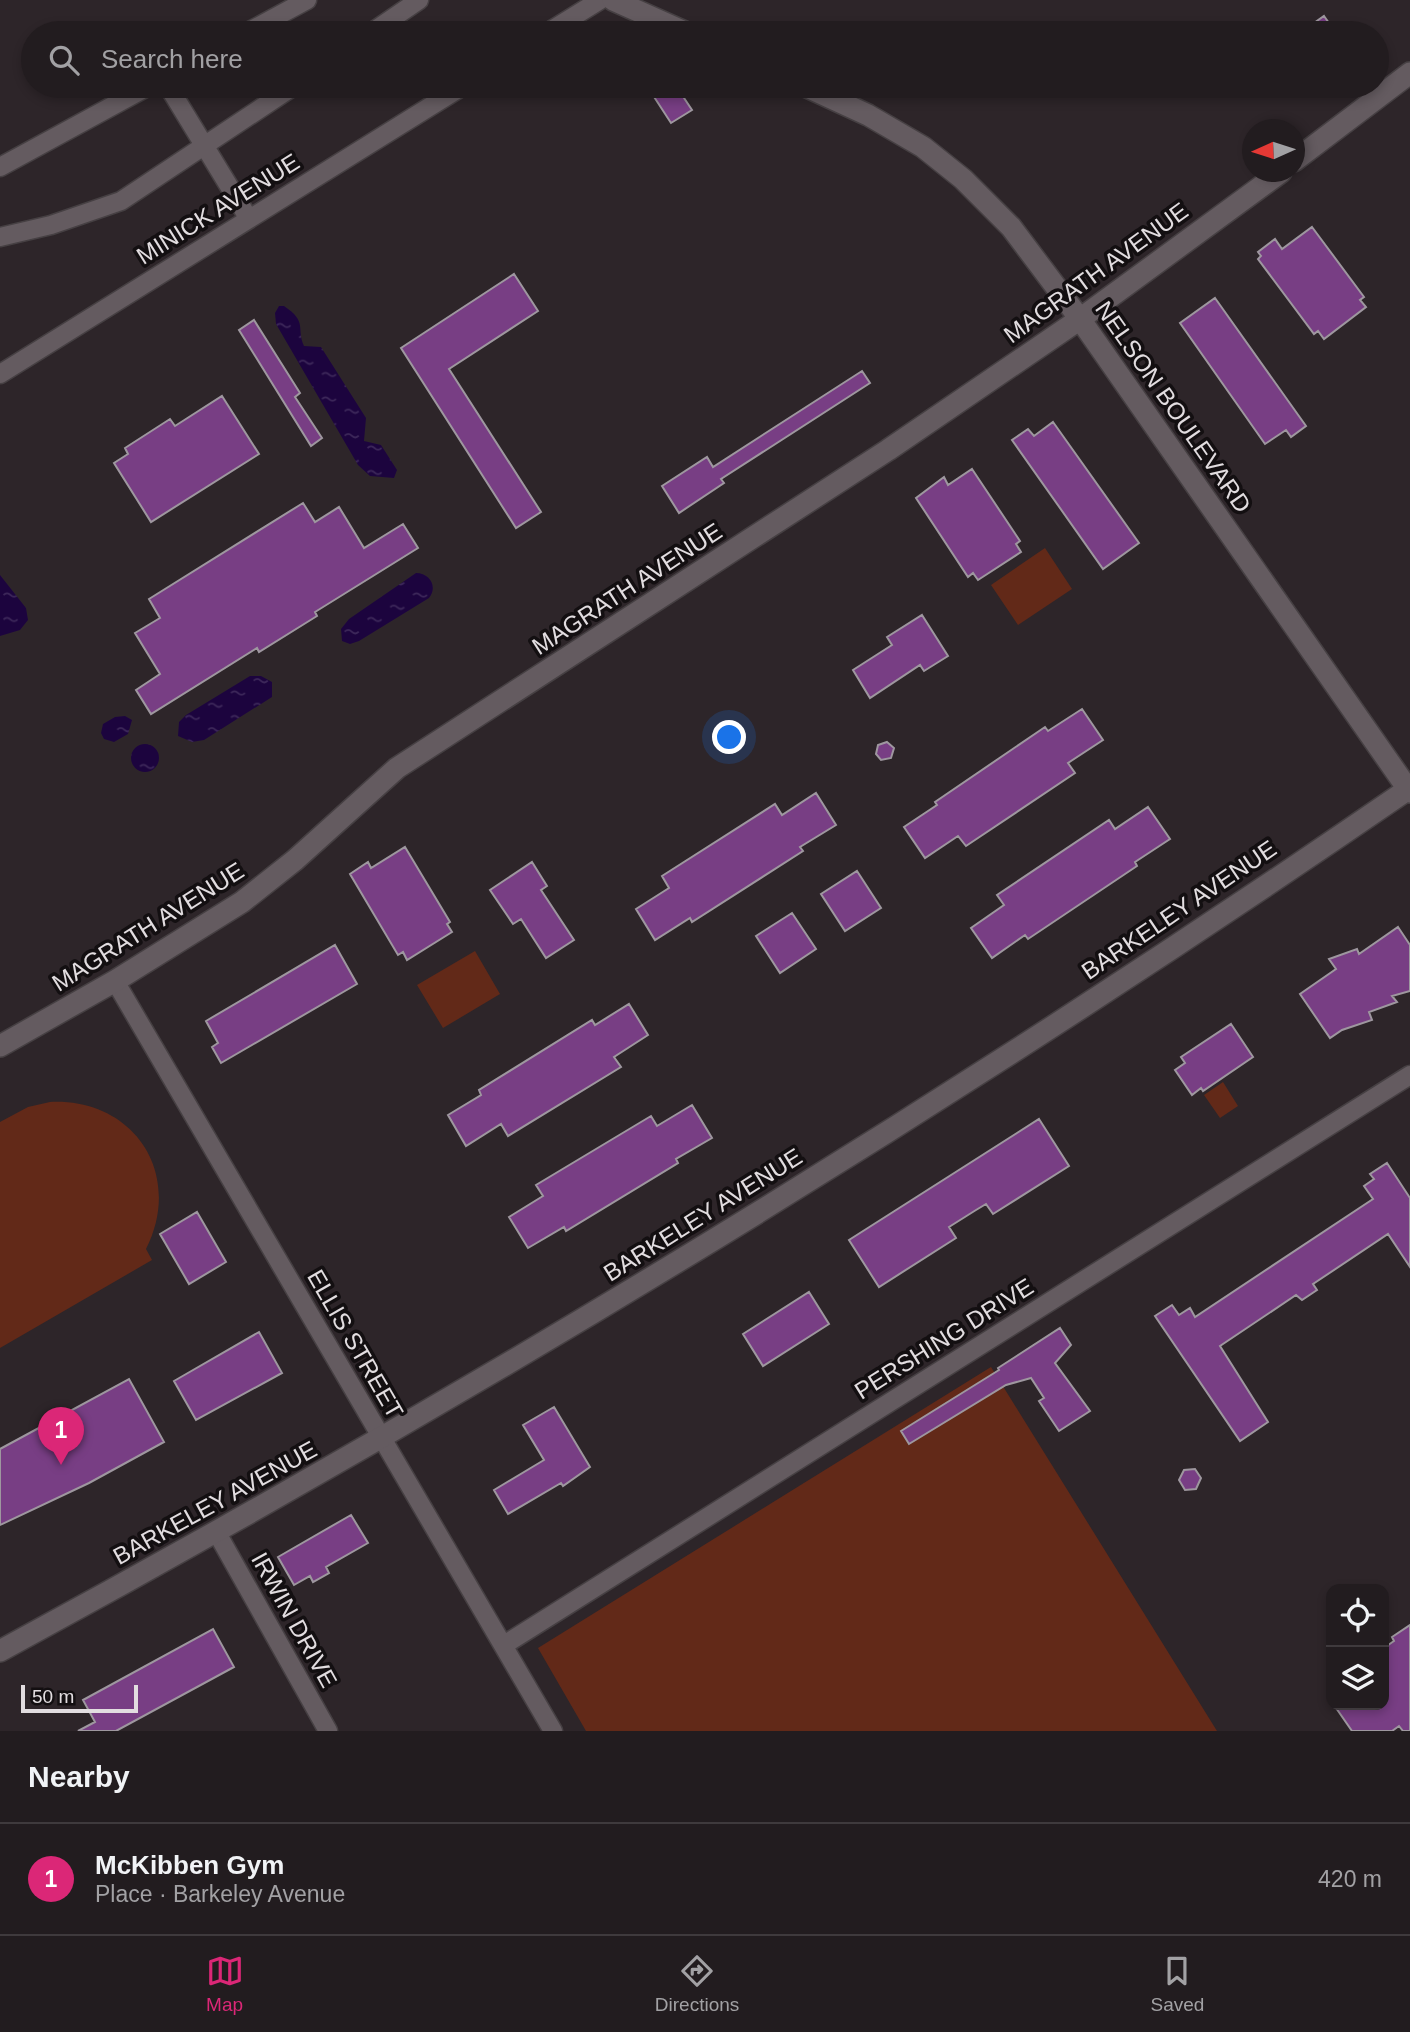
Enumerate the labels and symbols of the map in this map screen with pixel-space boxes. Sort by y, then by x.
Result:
north arrow [1242,119,1305,182]
street label: MINICK AVENUE [132,148,304,269]
street label: MAGRATH AVENUE [999,197,1193,348]
street label: NELSON BOULEVARD [1090,296,1257,518]
street label: MAGRATH AVENUE [527,517,727,660]
your location [712,720,746,754]
street label: BARKELEY AVENUE [1076,834,1281,985]
street label: MAGRATH AVENUE [47,857,248,996]
street label: BARKELEY AVENUE [599,1143,807,1287]
street label: ELLIS STREET [302,1265,409,1423]
street label: PERSHING DRIVE [849,1273,1038,1404]
pin: 1 [38,1407,84,1465]
street label: BARKELEY AVENUE [108,1435,321,1570]
street label: IRWIN DRIVE [246,1548,343,1692]
scale bar [21,1682,138,1714]

